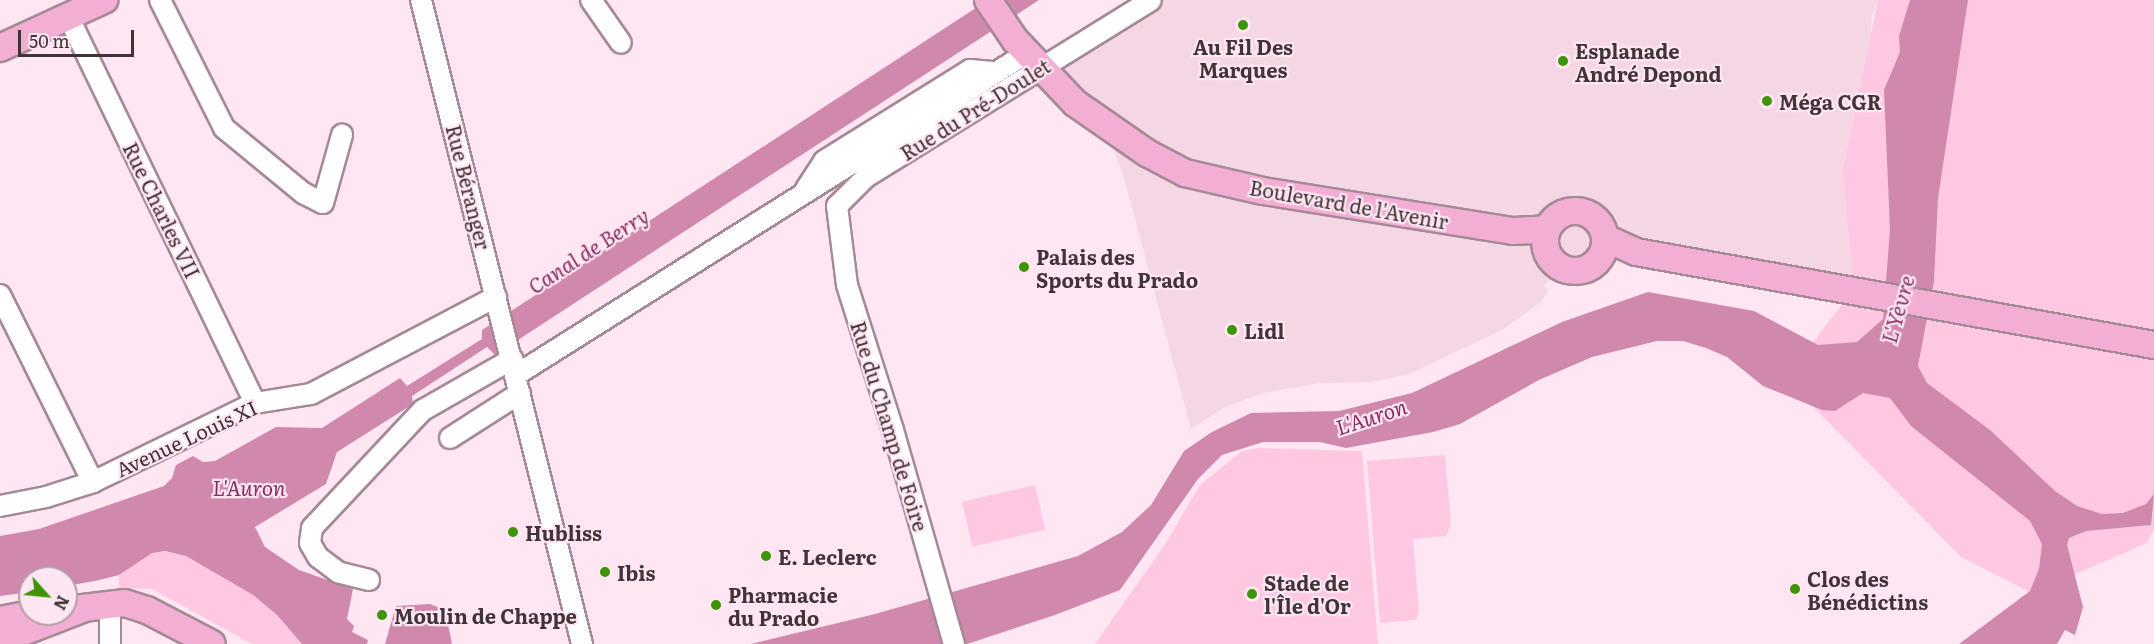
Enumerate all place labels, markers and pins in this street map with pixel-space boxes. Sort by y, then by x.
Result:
marker: Au Fil Des Marques [1236,18,1250,32]
place label: Au Fil Des Marques [1193,35,1293,82]
place label: Esplanade André Depond [1575,38,1722,85]
marker: Esplanade André Depond [1556,54,1570,68]
place label: Méga CGR [1779,89,1882,113]
marker: Méga CGR [1760,94,1774,108]
place label: Palais des Sports du Prado [1036,244,1198,291]
marker: Palais des Sports du Prado [1017,260,1031,274]
place label: Lidl [1244,318,1285,342]
marker: Lidl [1225,323,1239,337]
place label: Hubliss [525,520,602,544]
marker: Hubliss [506,525,520,539]
place label: E. Leclerc [778,544,877,568]
marker: E. Leclerc [759,549,773,563]
place label: Ibis [617,560,656,584]
marker: Ibis [598,565,612,579]
place label: Clos des Bénédictins [1807,566,1928,613]
place label: Stade de l'Île d'Or [1264,570,1351,617]
place label: Pharmacie du Prado [728,582,838,629]
marker: Clos des Bénédictins [1788,582,1802,596]
marker: Stade de l'Île d'Or [1245,587,1259,601]
marker: Pharmacie du Prado [709,598,723,612]
place label: Moulin de Chappe [394,603,577,627]
marker: Moulin de Chappe [375,608,389,622]

